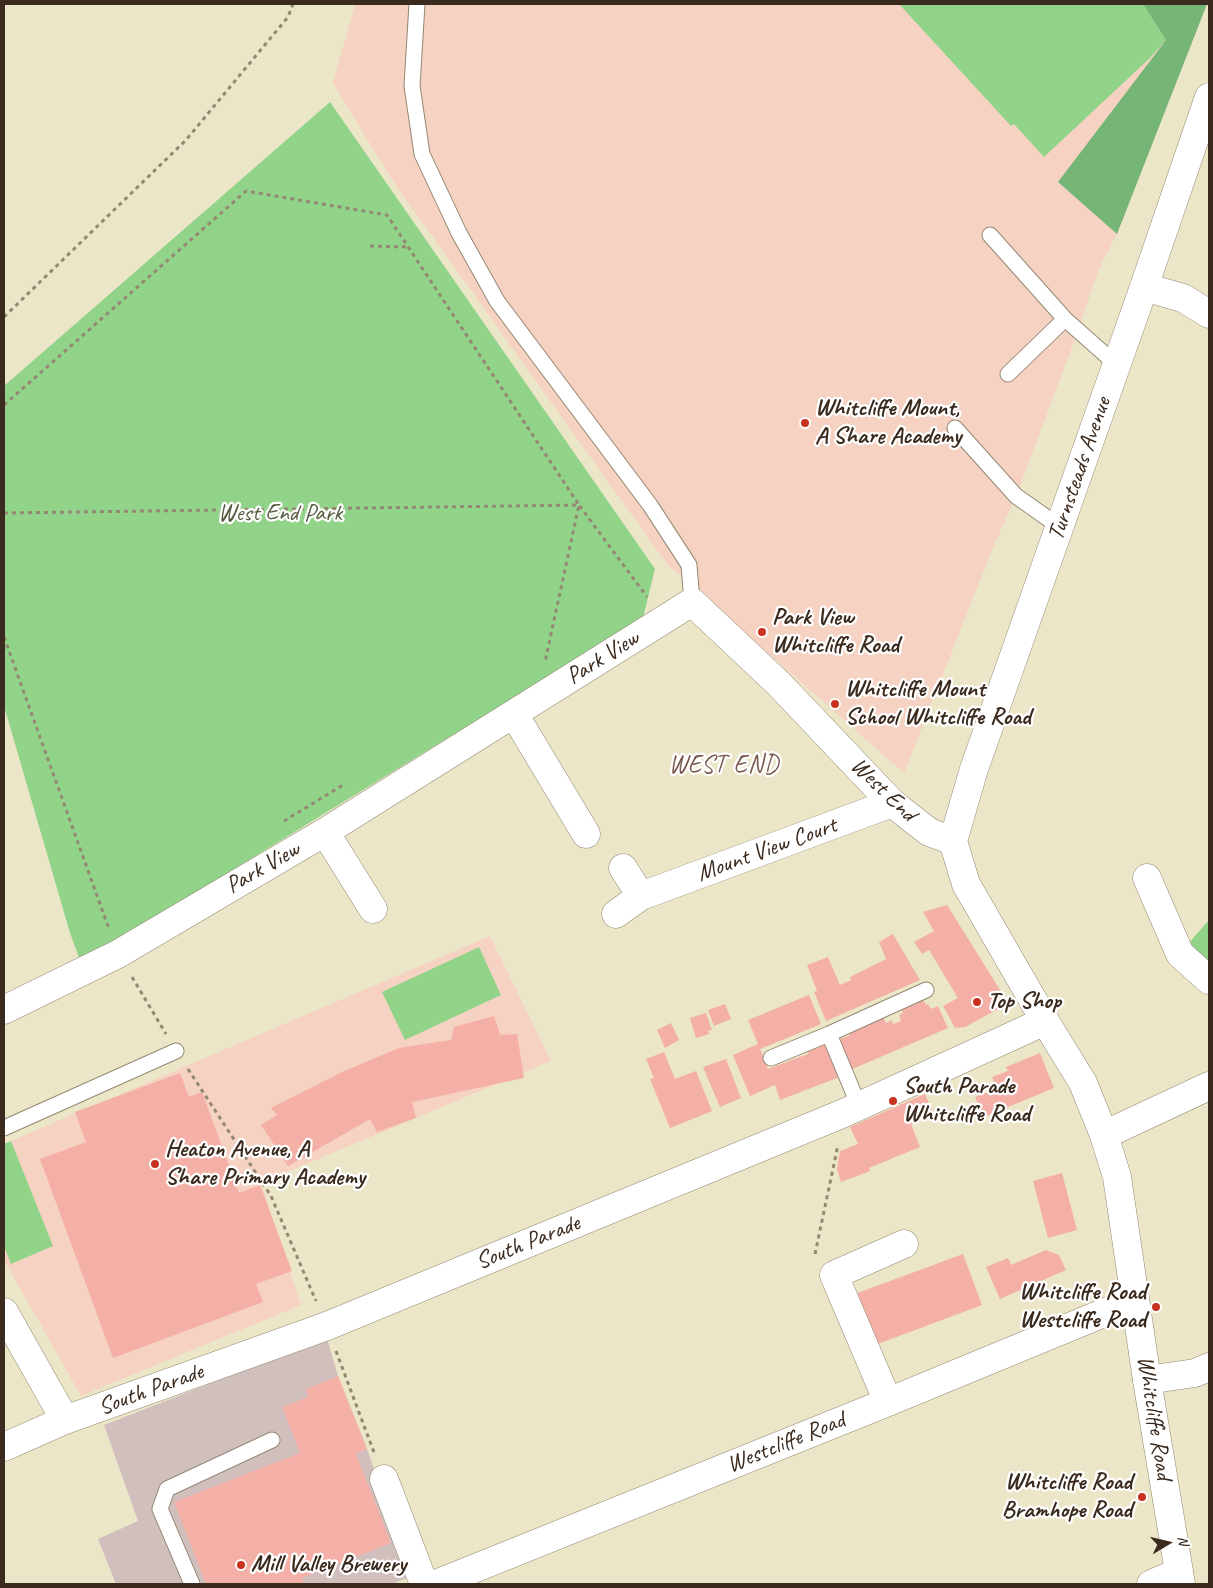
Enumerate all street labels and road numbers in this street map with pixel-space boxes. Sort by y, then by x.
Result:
street label: Turnsteads Avenue [1042,394,1118,544]
street label: Park View [561,625,645,691]
street label: West End [844,752,922,828]
street label: Mount View Court [693,811,841,889]
street label: Park View [221,835,305,901]
street label: South Parade [472,1209,584,1277]
street label: Whitcliffe Road [1130,1354,1178,1482]
street label: South Parade [95,1358,207,1422]
street label: Westcliffe Road [723,1406,849,1480]

